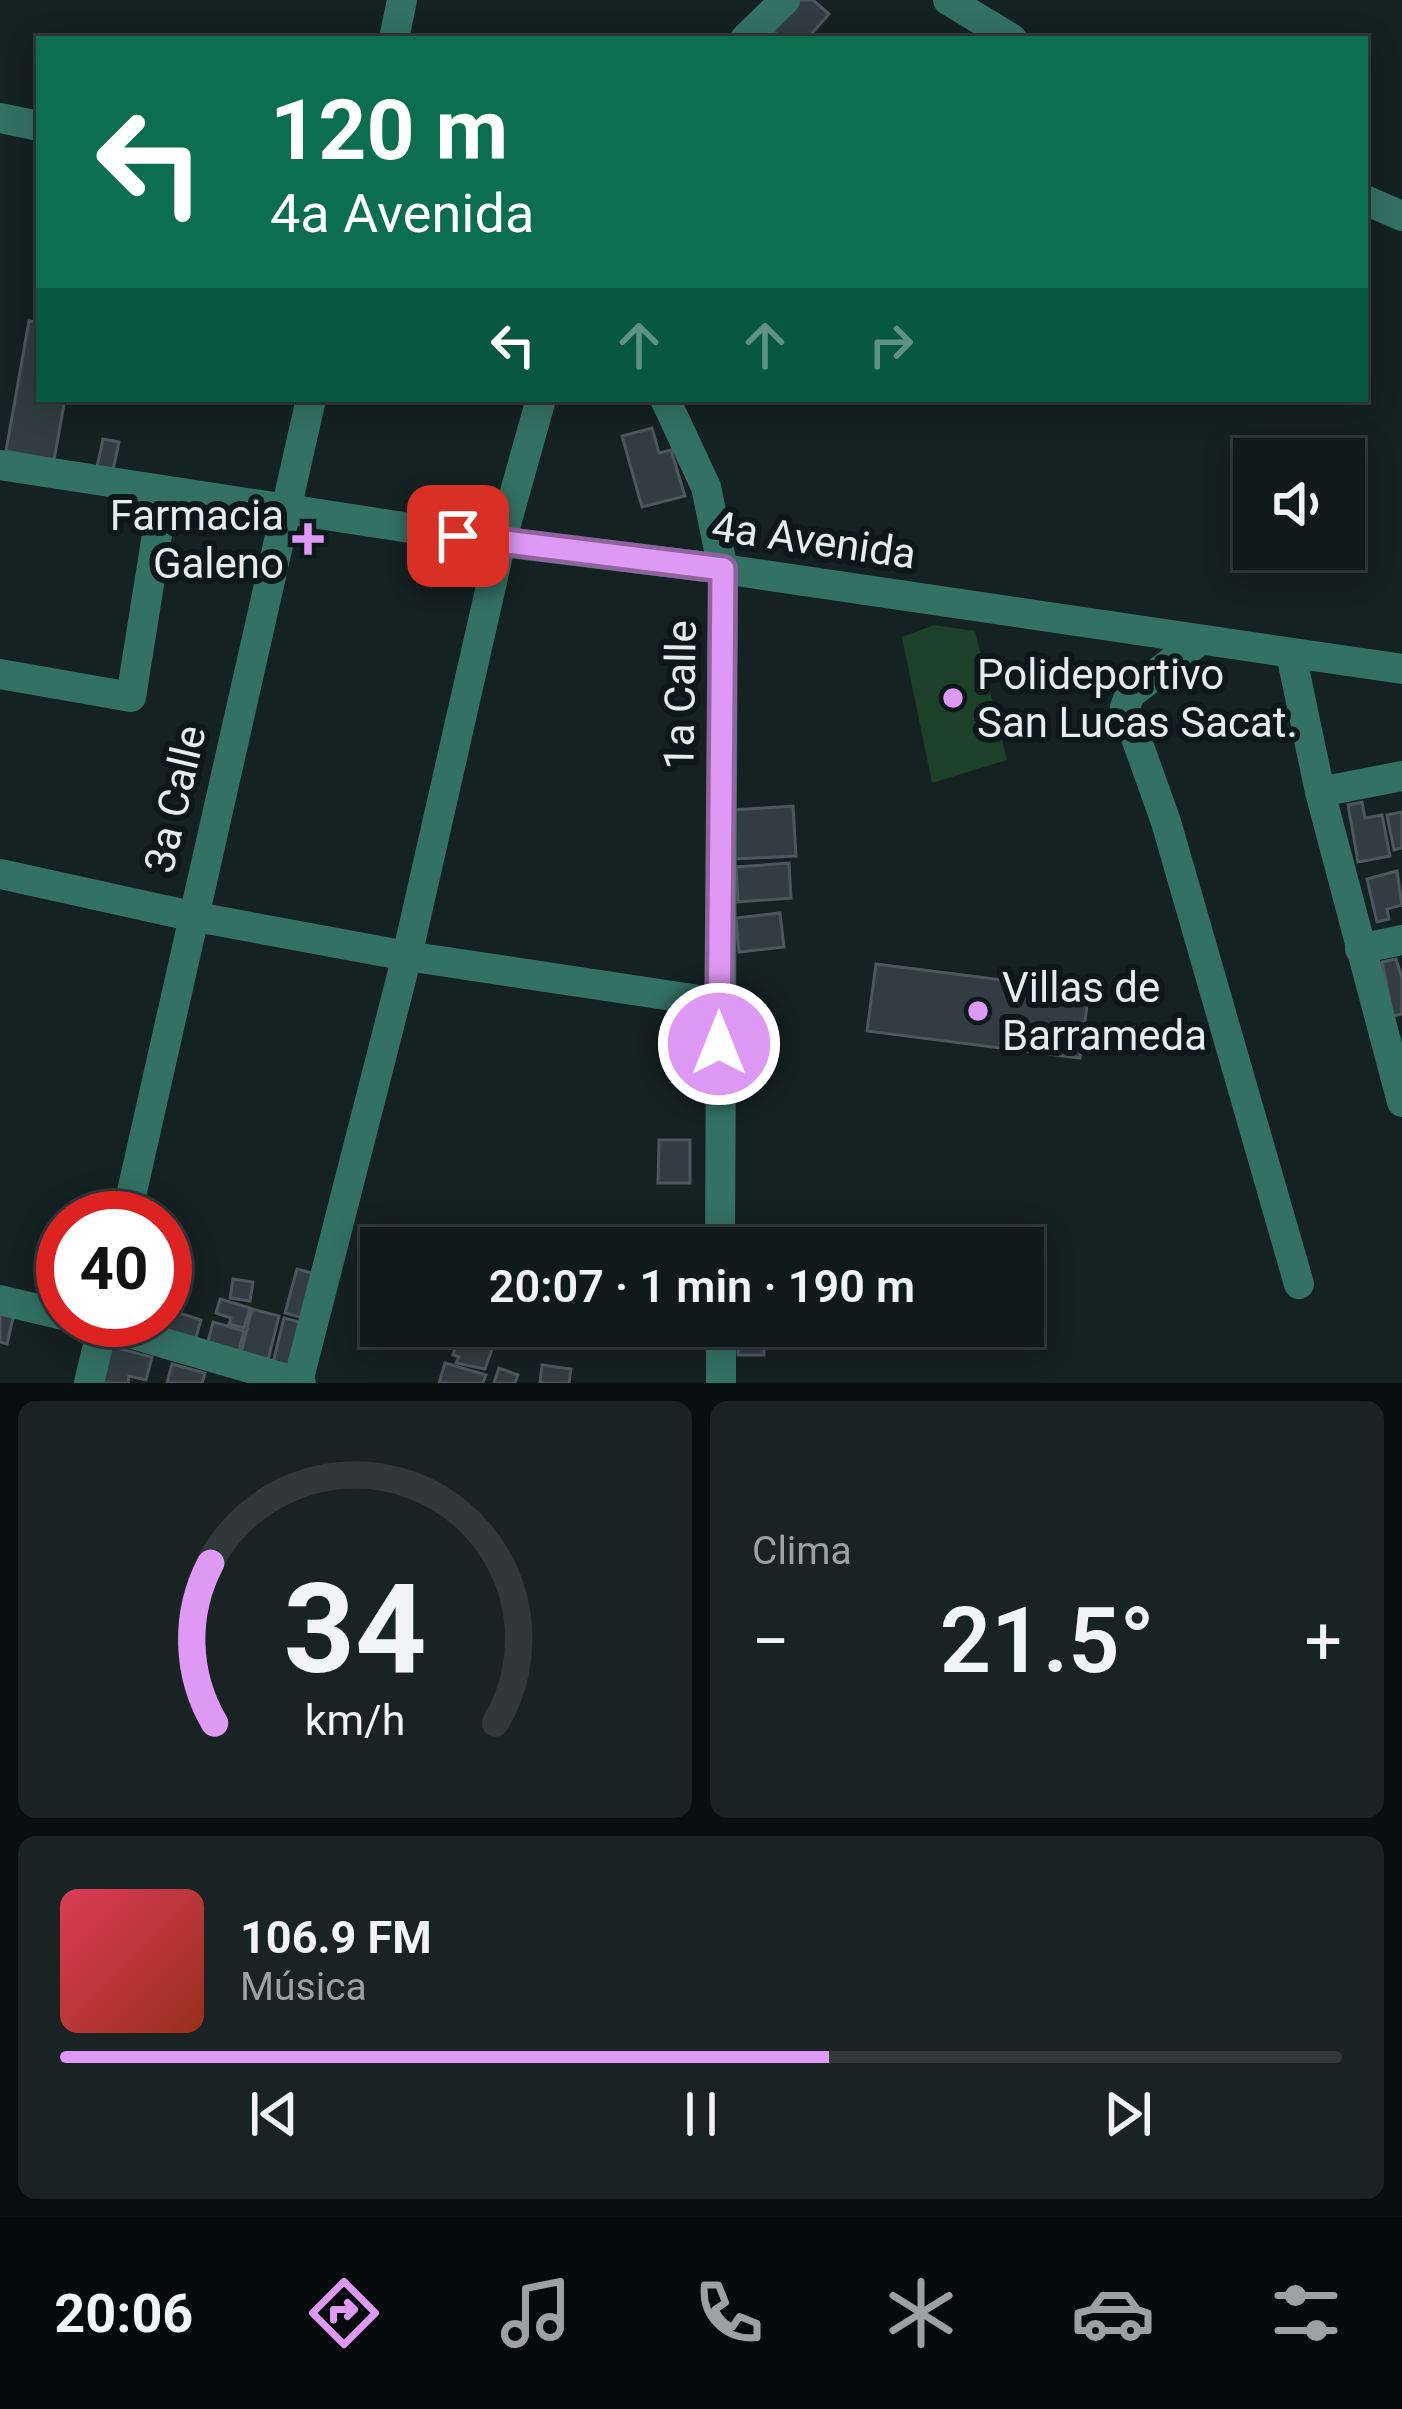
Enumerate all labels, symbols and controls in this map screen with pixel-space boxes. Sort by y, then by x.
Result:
text: 120 m [270,81,508,180]
icon: left [72,84,228,240]
text: 4a Avenida [270,182,534,245]
icon: left [480,312,546,378]
icon: ahead [606,312,672,378]
icon: ahead [732,312,798,378]
icon: right [858,312,924,378]
map controls [1233,438,1365,570]
button: sound [1233,438,1365,570]
pin [407,485,509,587]
place label: Farmacia Galeno [110,491,284,588]
street label: 4a Avenida [709,501,919,579]
icon: arrive [425,503,491,569]
marker: Farmacia Galeno [295,526,321,552]
street label: 1a Calle [654,620,706,770]
place label: Polideportivo San Lucas Sacat. [977,650,1298,747]
marker: Polideportivo San Lucas Sacat. [940,685,966,711]
street label: 3a Calle [134,721,216,877]
place label: Villas de Barrameda [1002,963,1207,1060]
position arrow [656,981,782,1107]
marker: Villas de Barrameda [965,998,991,1024]
speed limit sign: 40 [36,1191,192,1347]
text: 20:07 · 1 min · 190 m [489,1260,915,1313]
text: Clima [752,1528,852,1574]
text: 34 [283,1556,427,1702]
text: 21.5° [940,1589,1154,1694]
text: − [752,1603,790,1680]
text: + [1305,1603,1342,1680]
text: km/h [305,1694,405,1744]
text: 106.9 FM [240,1911,432,1964]
text: Música [240,1964,367,2010]
icon: previous [241,2081,307,2147]
icon: pause [668,2081,734,2147]
icon: next [1095,2081,1161,2147]
icon: directions [302,2271,386,2355]
icon: music [494,2271,578,2355]
icon: phone [687,2271,771,2355]
icon: climate [879,2271,963,2355]
icon: car [1071,2271,1155,2355]
icon: filters [1264,2271,1348,2355]
text: 20:06 [54,2282,193,2345]

